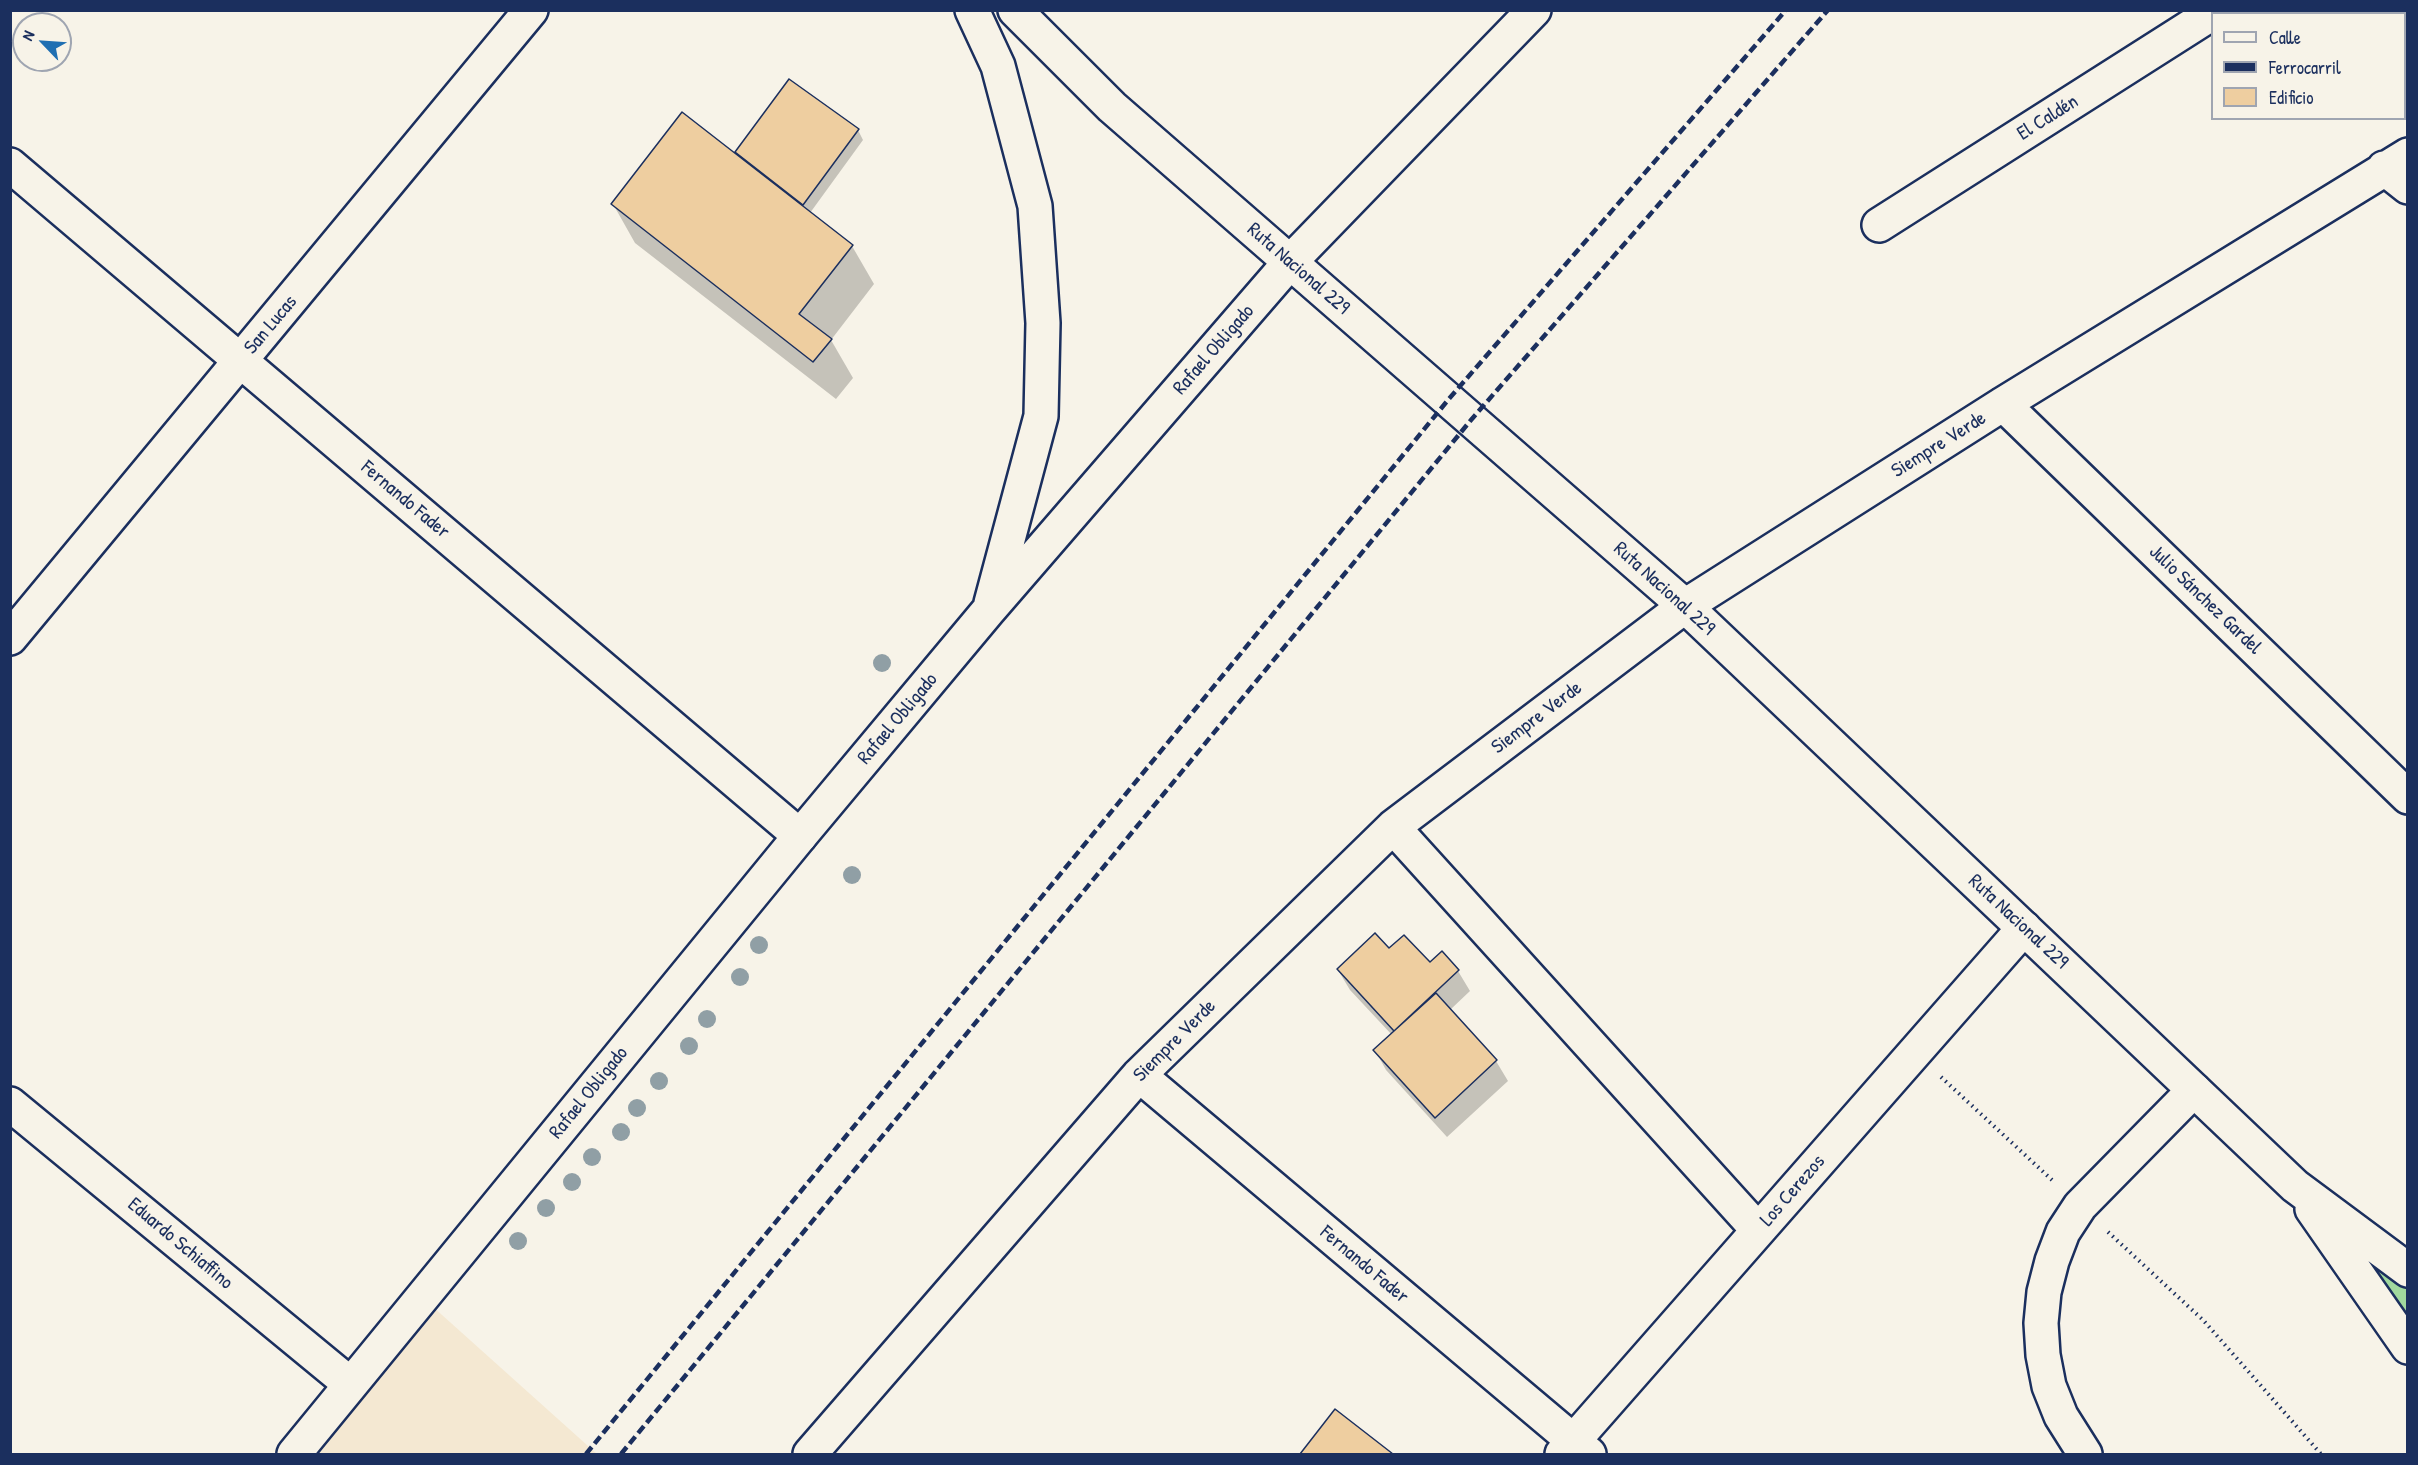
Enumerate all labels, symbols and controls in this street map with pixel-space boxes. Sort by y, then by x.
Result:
north arrow [12,12,72,72]
legend [2211,12,2406,120]
text: Calle [2269,25,2301,50]
text: N [16,27,39,44]
text: Ferrocarril [2269,55,2341,80]
text: Edificio [2269,85,2313,110]
street label: El Caldén [2013,90,2083,146]
street label: Ruta Nacional 229 [1242,218,1354,320]
street label: San Lucas [240,291,302,359]
street label: Rafael Obligado [1168,300,1260,400]
street label: Siempre Verde [1887,407,1991,483]
street label: Fernando Fader [356,456,454,544]
street label: Ruta Nacional 229 [1608,537,1720,641]
street label: Julio Sánchez Gardel [2144,540,2266,660]
street label: Rafael Obligado [853,669,943,769]
street label: Siempre Verde [1487,676,1587,760]
street label: Ruta Nacional 229 [1963,870,2073,974]
street label: Siempre Verde [1129,995,1221,1087]
street label: Rafael Obligado [545,1042,633,1144]
street label: Los Cerezos [1756,1150,1830,1232]
street label: Eduardo Schiaffino [122,1193,238,1295]
street label: Fernando Fader [1315,1221,1413,1309]

